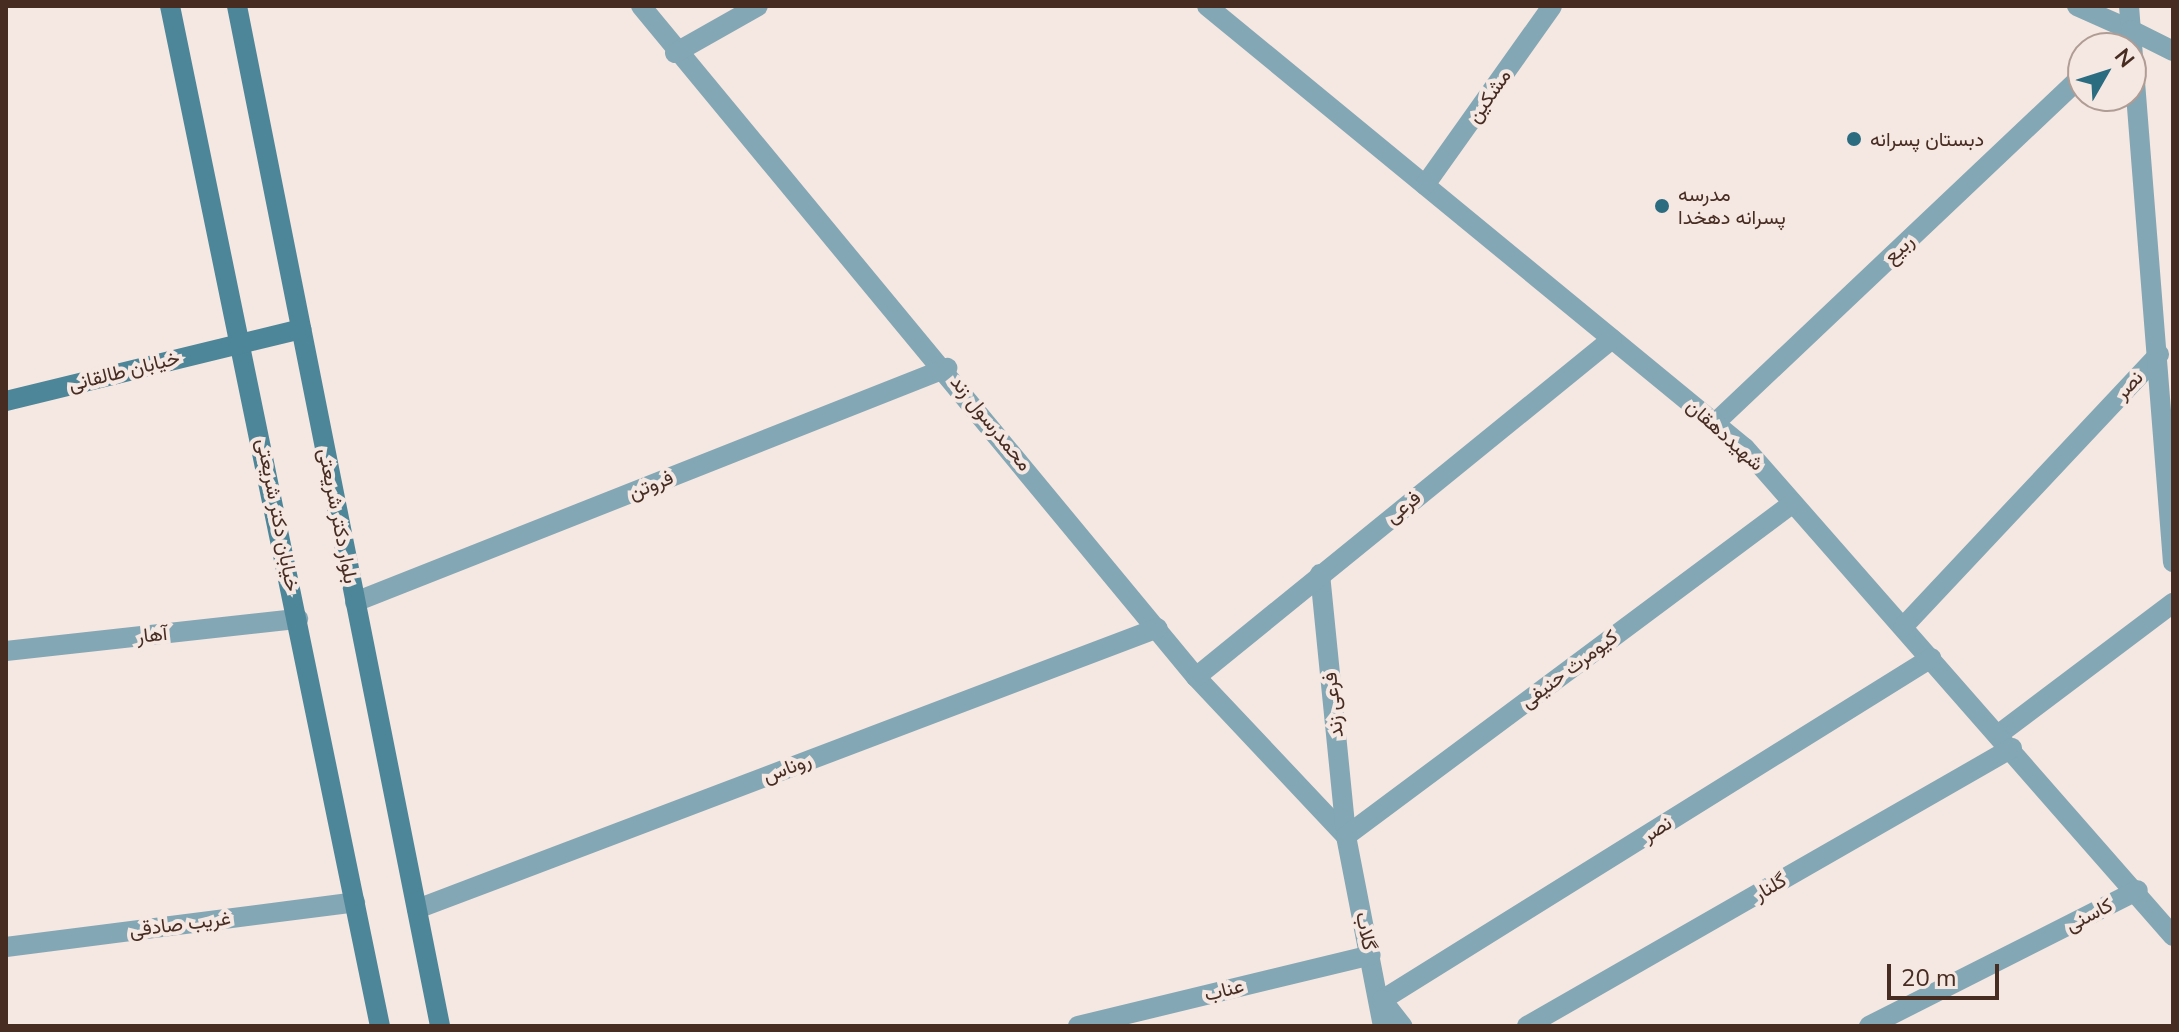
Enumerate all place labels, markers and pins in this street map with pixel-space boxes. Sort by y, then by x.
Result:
place label: دبستان پسرانه [1870,127,1984,151]
marker: دبستان پسرانه [1845,130,1863,148]
place label: مدرسه پسرانه دهخدا [1678,182,1786,229]
marker: مدرسه پسرانه دهخدا [1653,197,1671,215]

